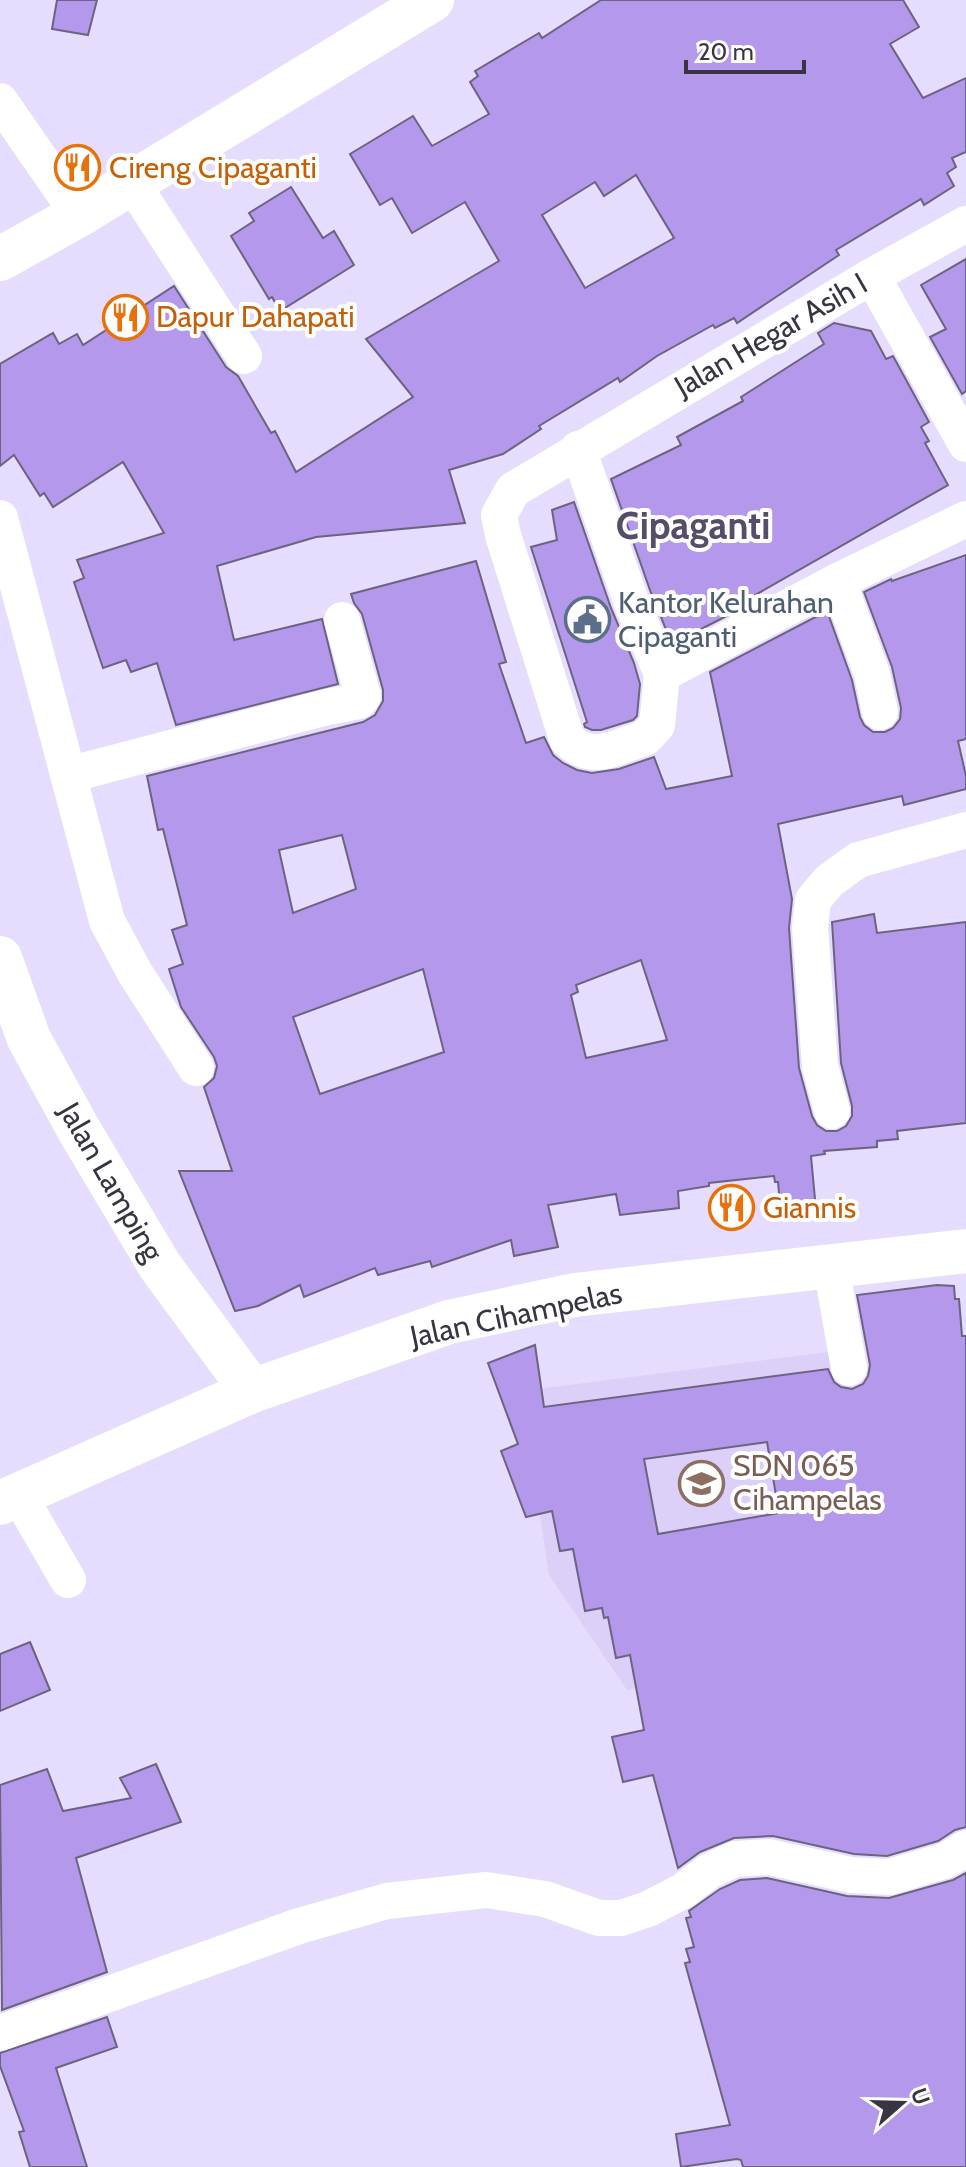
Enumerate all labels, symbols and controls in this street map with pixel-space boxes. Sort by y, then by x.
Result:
scale bar [686,24,804,74]
text: 20 m [698,37,754,66]
restaurant icon: Cireng Cipaganti [54,144,102,192]
place label: Cireng Cipaganti [109,149,317,186]
street label: Jalan Hegar Asih I [667,264,874,405]
restaurant icon: Dapur Dahapati [101,293,149,341]
place label: Dapur Dahapati [156,298,355,335]
district label: Cipaganti [616,502,770,549]
place label: Kantor Kelurahan Cipaganti [618,584,834,655]
public building icon: Kantor Kelurahan Cipaganti [563,596,611,644]
street label: Jalan Lamping [51,1095,172,1269]
restaurant icon: Giannis [708,1184,756,1232]
place label: Giannis [763,1189,856,1226]
street label: Jalan Cihampelas [406,1274,625,1355]
place label: SDN 065 Cihampelas [733,1447,882,1518]
school or university icon: SDN 065 Cihampelas [678,1459,726,1507]
north arrow [862,2063,942,2143]
text: U [905,2084,936,2108]

